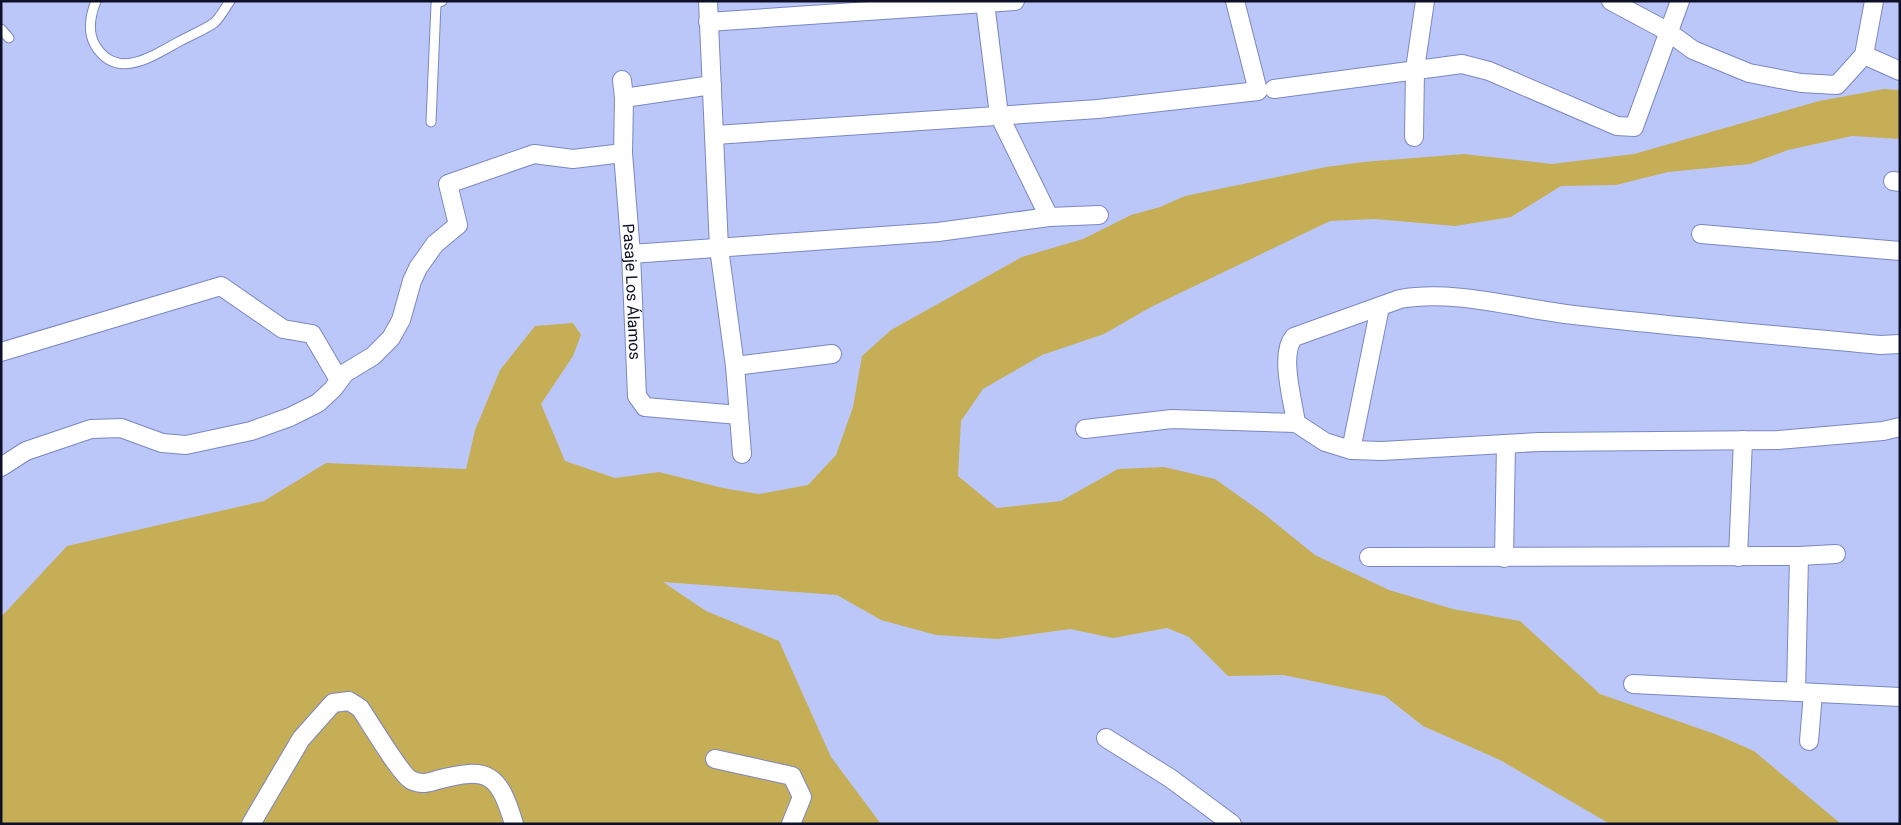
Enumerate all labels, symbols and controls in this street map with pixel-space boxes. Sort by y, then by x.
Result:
street label: Pasaje Los Álamos [619,223,645,360]

